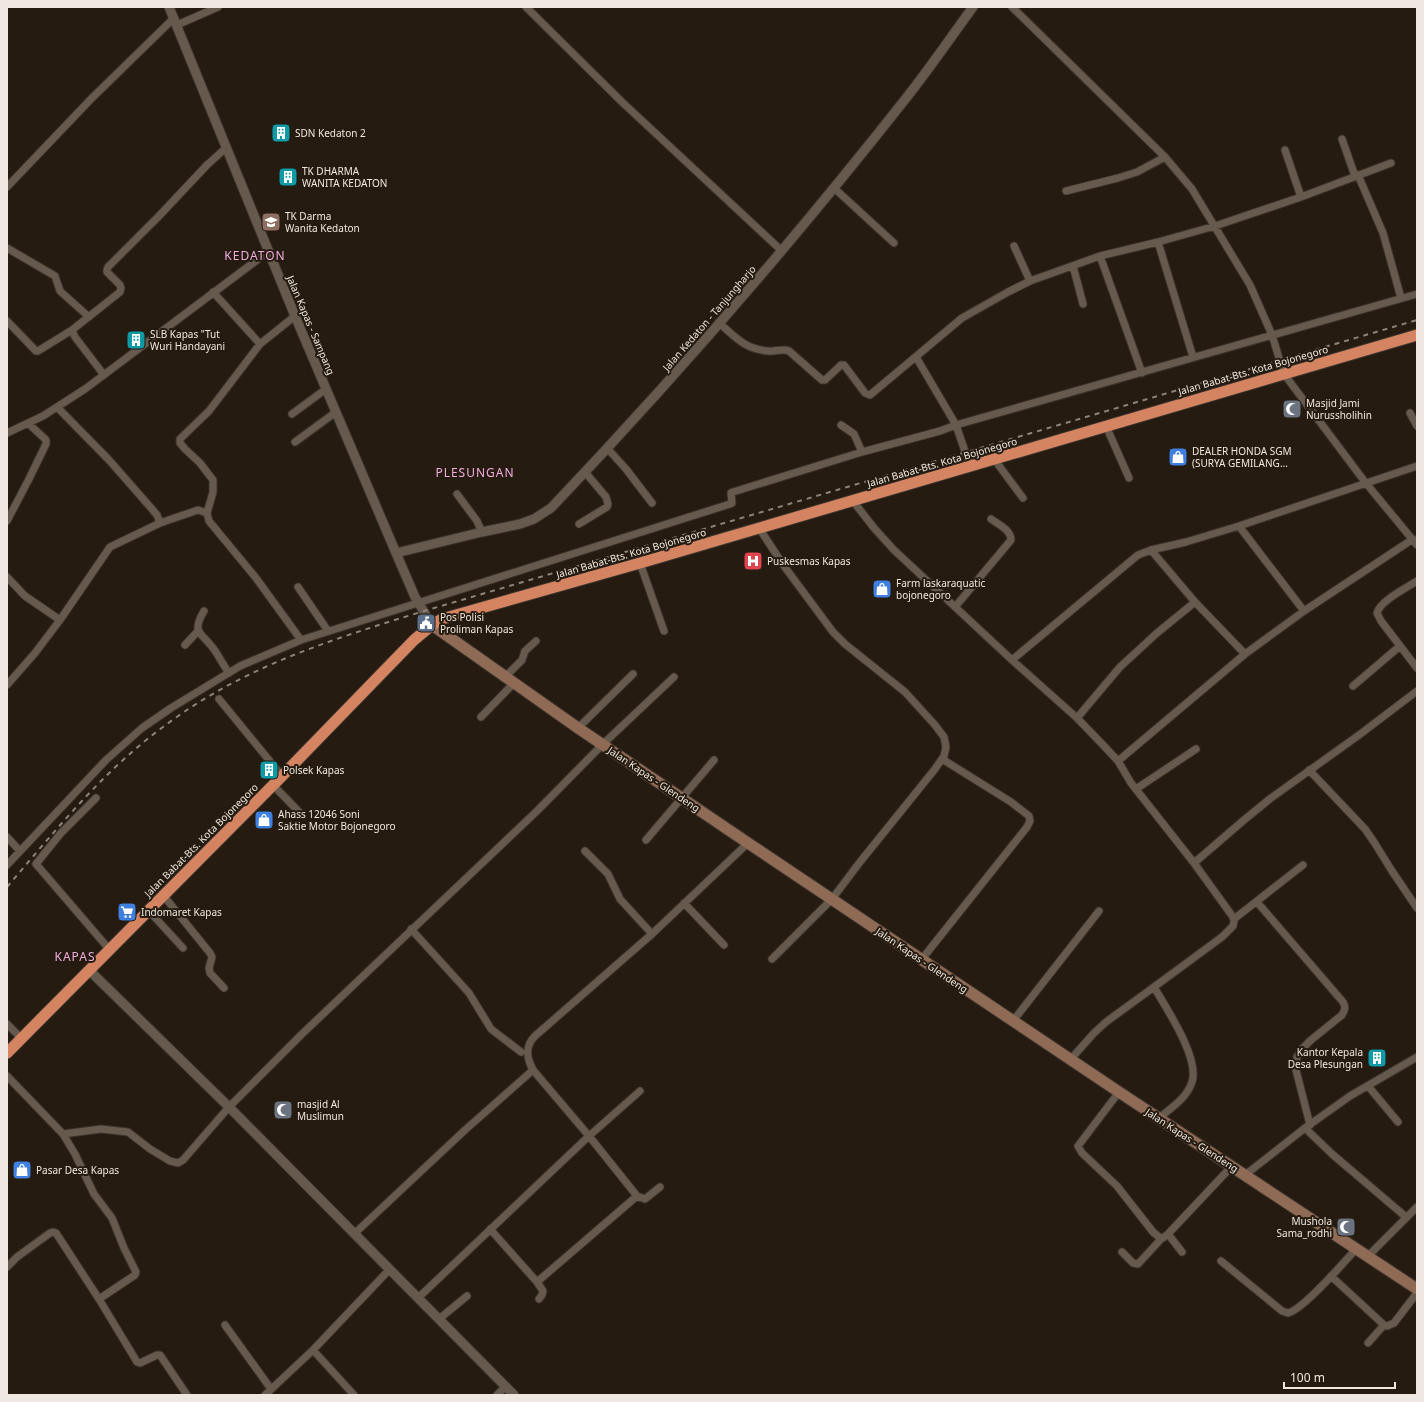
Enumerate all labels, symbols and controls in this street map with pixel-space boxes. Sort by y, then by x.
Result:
building icon: SDN Kedaton 2 [270,122,292,144]
place label: SDN Kedaton 2 [295,126,366,140]
place label: TK DHARMA WANITA KEDATON [302,164,387,190]
building icon: TK DHARMA WANITA KEDATON [277,166,299,188]
place label: TK Darma Wanita Kedaton [285,209,360,235]
school or university icon: TK Darma Wanita Kedaton [260,211,282,233]
district label: KEDATON [224,247,286,264]
street label: Jalan Kedaton - Tanjungharjo [659,262,759,374]
street label: Jalan Kapas - Sampang [283,272,338,377]
place label: SLB Kapas "Tut Wuri Handayani [150,327,225,353]
building icon: SLB Kapas "Tut Wuri Handayani [125,329,147,351]
street label: Jalan Babat-Bts. Kota Bojonegoro [1175,342,1330,398]
place label: Masjid Jami Nurussholihin [1306,396,1372,422]
mosque icon: Masjid Jami Nurussholihin [1281,398,1303,420]
street label: Jalan Babat-Bts. Kota Bojonegoro [864,434,1019,490]
place label: DEALER HONDA SGM (SURYA GEMILANG… [1192,444,1292,470]
shop icon: DEALER HONDA SGM (SURYA GEMILANG… [1167,446,1189,468]
district label: PLESUNGAN [435,464,515,481]
street label: Jalan Babat-Bts. Kota Bojonegoro [553,525,708,581]
hospital icon: Puskesmas Kapas [742,550,764,572]
place label: Puskesmas Kapas [767,554,851,568]
place label: Farm laskaraquatic bojonegoro [896,576,985,602]
shop icon: Farm laskaraquatic bojonegoro [871,578,893,600]
place label: Pos Polisi Proliman Kapas [440,610,513,636]
public building icon: Pos Polisi Proliman Kapas [415,612,437,634]
street label: Jalan Kapas - Glendeng [605,742,703,815]
building icon: Polsek Kapas [258,759,280,781]
place label: Polsek Kapas [283,763,345,777]
street label: Jalan Babat-Bts. Kota Bojonegoro [140,780,261,901]
place label: Ahass 12046 Soni Saktie Motor Bojonegoro [278,807,396,833]
shop icon: Ahass 12046 Soni Saktie Motor Bojonegoro [253,809,275,831]
supermarket icon: Indomaret Kapas [116,901,138,923]
place label: Indomaret Kapas [141,905,222,919]
street label: Jalan Kapas - Glendeng [873,923,971,996]
district label: KAPAS [54,948,96,965]
place label: Kantor Kepala Desa Plesungan [1288,1045,1363,1071]
building icon: Kantor Kepala Desa Plesungan [1366,1047,1388,1069]
place label: masjid Al Muslimun [297,1097,344,1123]
mosque icon: masjid Al Muslimun [272,1099,294,1121]
street label: Jalan Kapas - Glendeng [1142,1104,1241,1175]
shop icon: Pasar Desa Kapas [11,1159,33,1181]
place label: Pasar Desa Kapas [36,1163,119,1177]
place label: Mushola Sama_rodhi [1277,1214,1332,1240]
mosque icon: Mushola Sama_rodhi [1335,1216,1357,1238]
scale bar [1284,1364,1395,1390]
text: 100 m [1290,1369,1325,1386]

